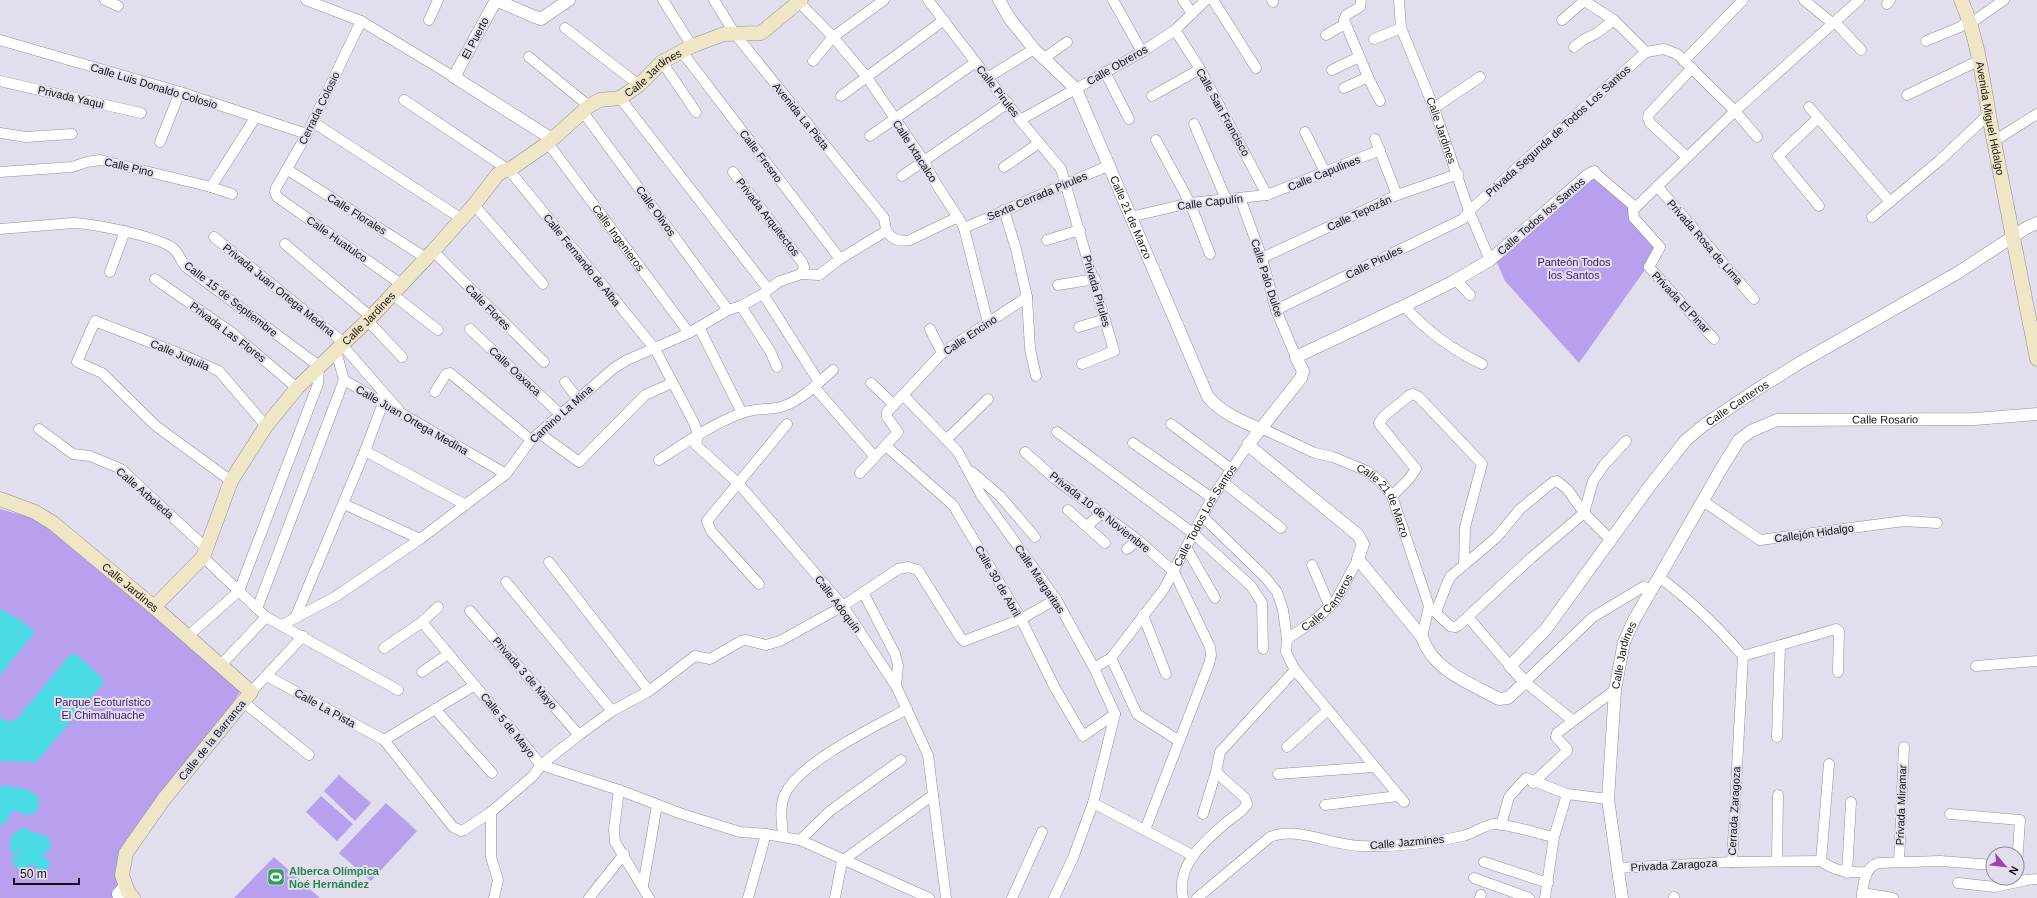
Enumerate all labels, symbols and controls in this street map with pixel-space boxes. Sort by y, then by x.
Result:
street label: El Puerto [459,15,491,61]
street label: Calle Obreros [1085,43,1150,87]
street label: Calle Jardines [622,47,684,99]
street label: Avenida Miguel Hidalgo [1974,60,2007,176]
street label: Calle Luis Donaldo Colosio [89,61,219,111]
street label: Calle Pirules [974,63,1022,119]
street label: Privada Segunda de Todos Los Santos [1483,63,1633,199]
street label: Calle San Francisco [1194,66,1252,158]
street label: Cerrada Colosio [296,70,342,146]
street label: Avenida La Pista [770,80,832,152]
street label: Privada Yaqui [37,84,105,110]
street label: Calle Jardines [1424,95,1459,166]
street label: Calle Ixtacalco [890,118,940,184]
street label: Calle Fresno [737,127,785,185]
street label: Calle Capulines [1286,153,1362,193]
street label: Calle Pino [103,156,155,178]
street label: Sexta Cerrada Pirules [985,169,1089,223]
street label: Calle 21 de Marzo [1108,174,1154,261]
street label: Calle Todos los Santos [1495,175,1587,257]
street label: Privada Arquitectos [734,176,802,258]
street label: Calle Olivos [634,184,678,239]
street label: Calle Florales [325,191,389,237]
street label: Calle Capulín [1176,192,1244,212]
street label: Calle Tepozán [1325,193,1393,233]
street label: Privada Rosa de Lima [1665,197,1746,287]
street label: Calle Ingenieros [590,202,647,274]
street label: Calle Fernando de Alba [541,212,623,309]
street label: Calle Huatulco [304,214,370,264]
street label: Calle Palo Dulce [1249,237,1285,319]
street label: Privada Juan Ortega Medina [221,241,338,339]
street label: Calle Pirules [1344,243,1405,281]
street label: Privada Pirules [1081,254,1113,329]
park label: Panteón Todos los Santos [1537,256,1611,281]
street label: Calle 15 de Septiembre [182,259,280,339]
street label: Privada El Pinar [1650,269,1713,335]
street label: Calle Flores [463,282,513,332]
street label: Calle Jardines [340,289,398,347]
street label: Privada Las Flores [188,300,269,365]
street label: Calle Encino [941,313,999,357]
street label: Calle Juquila [149,337,212,373]
street label: Calle Oaxaca [487,344,544,399]
street label: Calle Canteros [1703,377,1771,428]
street label: Camino La Mina [527,382,595,445]
street label: Calle Juan Ortega Medina [354,383,471,458]
street label: Calle Rosario [1852,413,1918,426]
street label: Calle 21 de Marzo [1355,461,1412,539]
street label: Calle Todos Los Santos [1171,462,1239,568]
street label: Calle Arboleda [114,465,177,522]
street label: Privada 10 de Noviembre [1047,469,1153,555]
street label: Callejón Hidalgo [1774,521,1854,545]
street label: Calle Margaritas [1013,542,1068,616]
street label: Calle 30 de Abril [973,543,1023,619]
street label: Calle Jardines [100,560,161,615]
street label: Calle Canteros [1299,572,1355,634]
street label: Calle Adoquín [813,573,863,635]
street label: Calle Jardines [1609,619,1639,690]
street label: Privada 3 de Mayo [490,634,560,712]
street label: Calle La Pista [292,686,358,730]
street label: Calle 5 de Mayo [478,690,538,760]
park label: Parque Ecoturístico El Chimalhuache [55,696,151,721]
street label: Calle de la Barranca [176,697,249,783]
street label: Privada Miramar [1894,764,1908,846]
street label: Cerrada Zaragoza [1726,765,1742,856]
street label: Calle Jazmines [1369,833,1445,851]
north arrow [1985,846,2025,886]
street label: Privada Zaragoza [1630,857,1719,873]
scale bar [14,860,79,886]
text: N [2007,864,2021,877]
place label: Alberca Olímpica Noé Hernández [289,865,380,890]
text: 50 m [20,867,47,881]
sports icon: Alberca Olímpica Noé Hernández [266,867,286,887]

